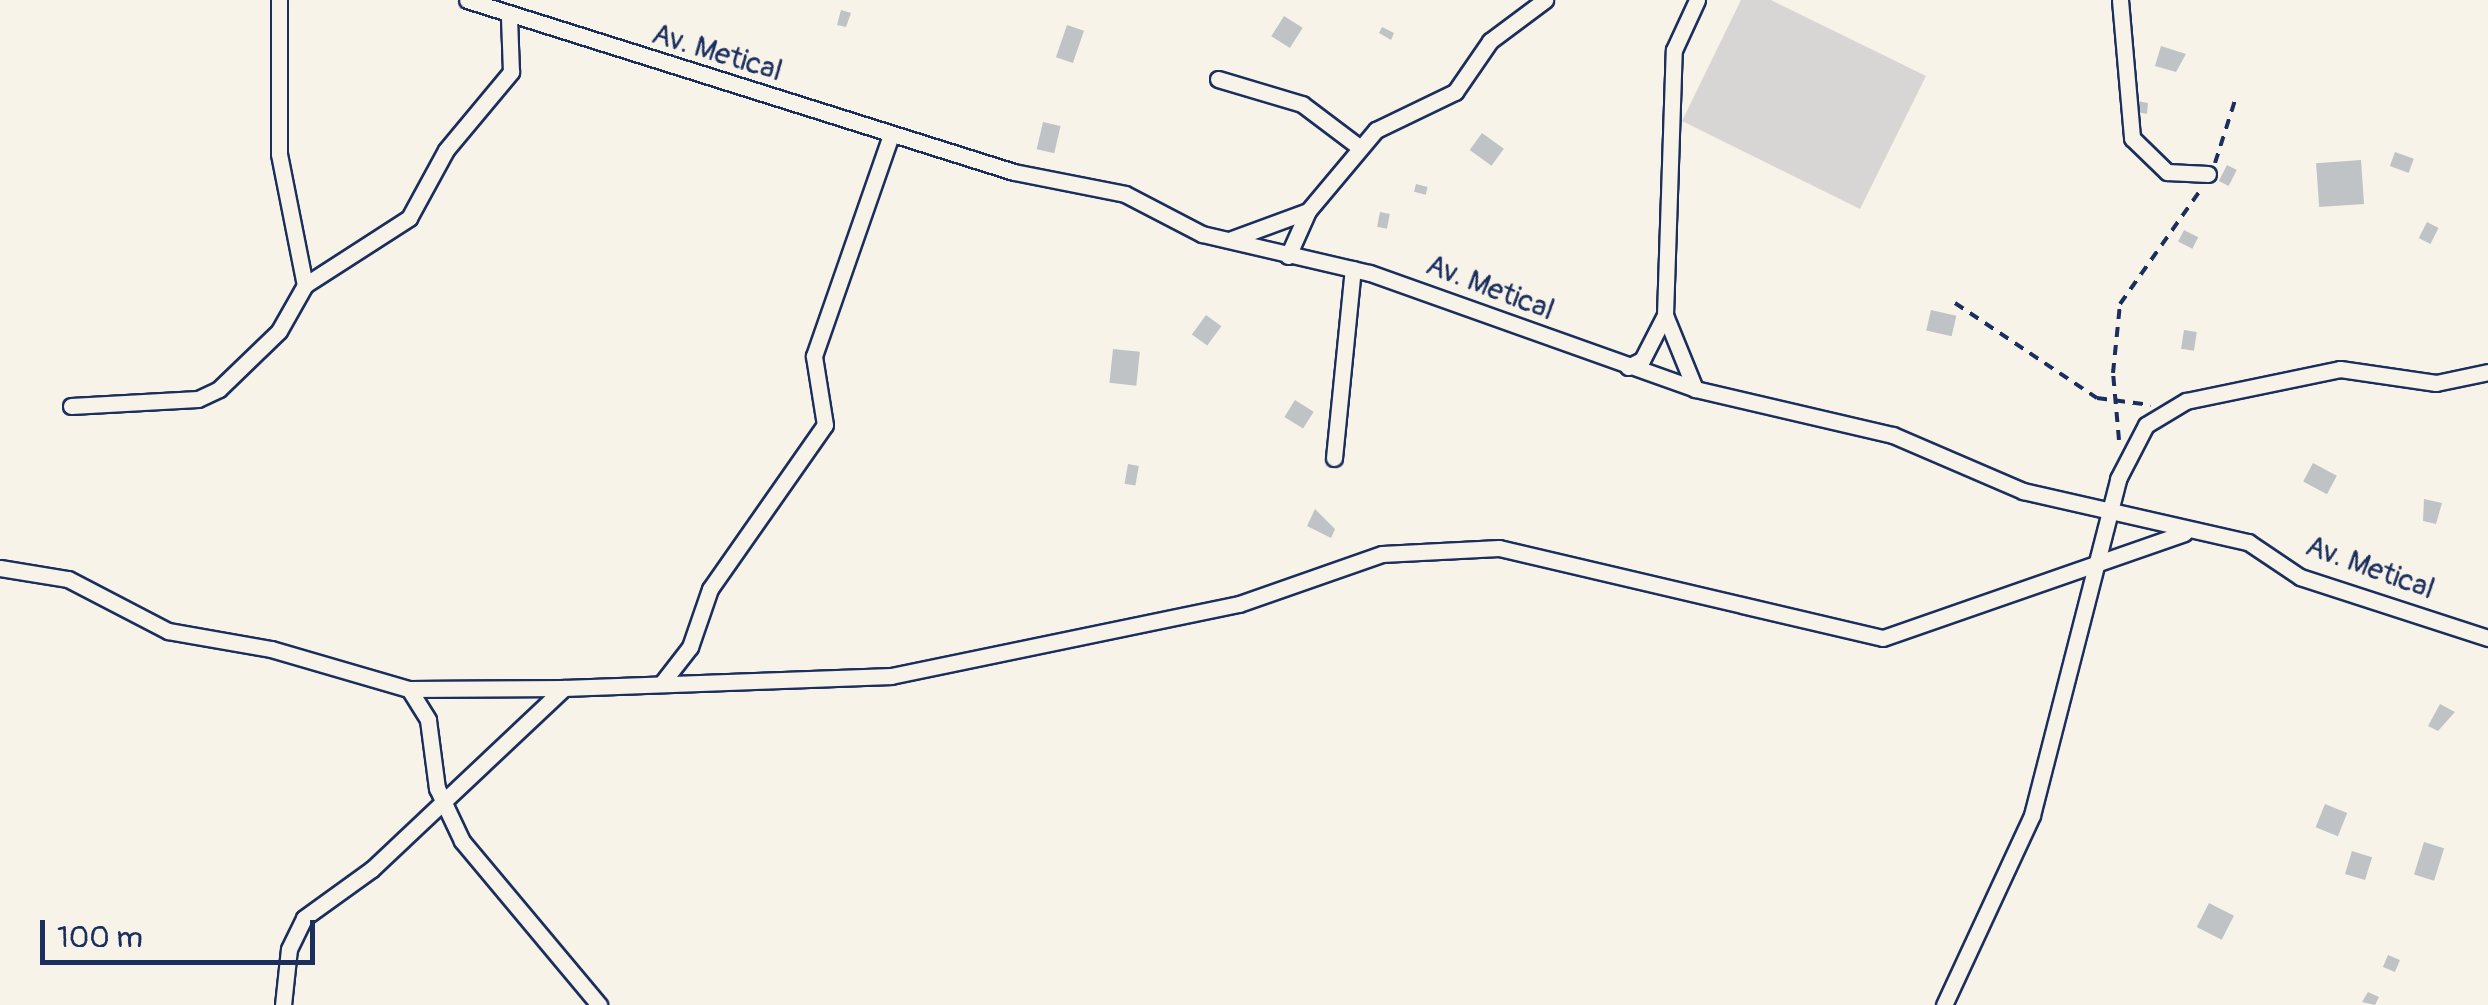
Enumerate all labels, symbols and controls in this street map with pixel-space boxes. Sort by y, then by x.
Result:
street label: Av. Metical [647,16,787,90]
street label: Av. Metical [1421,247,1559,329]
street label: Av. Metical [2301,528,2439,608]
scale bar [45,900,320,962]
text: 100 m [57,919,143,956]

